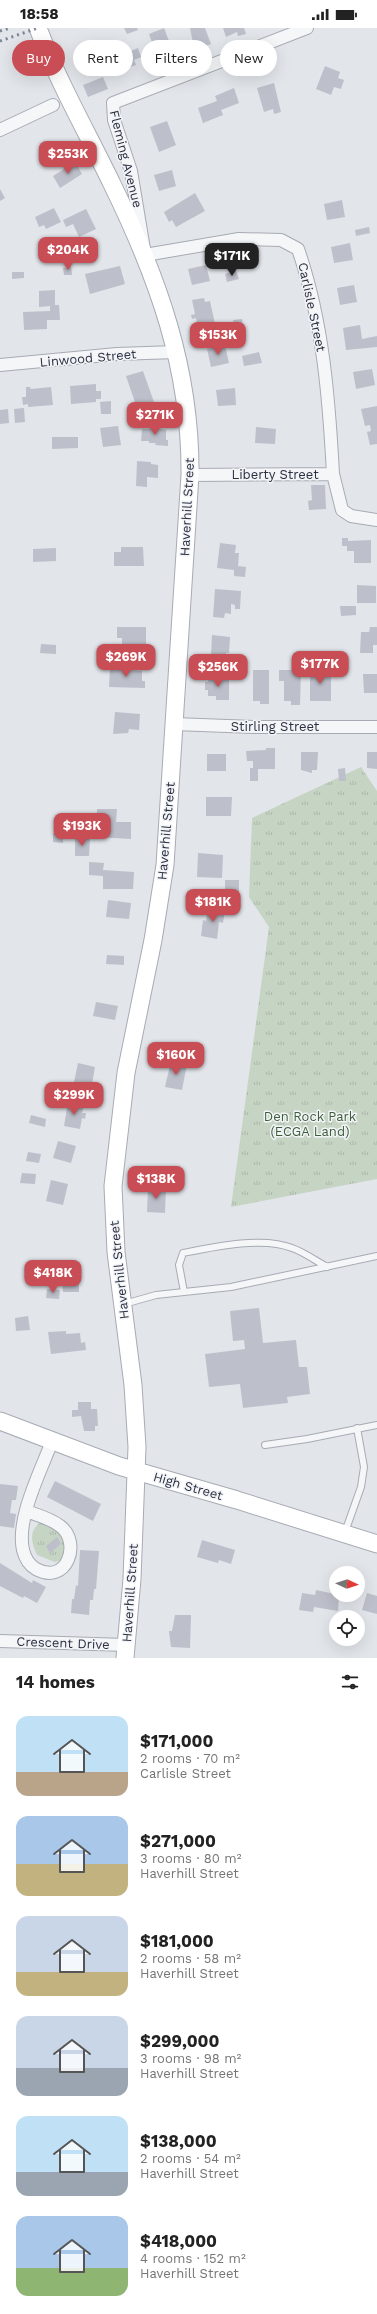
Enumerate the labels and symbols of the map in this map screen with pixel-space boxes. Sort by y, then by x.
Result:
street label: Fleming Avenue [107,109,145,209]
pin: $253K [40,141,96,175]
pin: $204K [40,237,96,271]
pin: $171K [204,243,260,277]
street label: Carlisle Street [295,261,329,354]
pin: $153K [190,322,246,356]
street label: Linwood Street [39,346,138,370]
pin: $271K [127,402,183,436]
street label: Haverhill Street [177,457,197,557]
street label: Liberty Street [231,467,319,482]
pin: $269K [98,644,154,678]
pin: $177K [292,651,348,685]
pin: $256K [190,654,246,688]
street label: Stirling Street [231,719,320,734]
street label: Haverhill Street [154,781,178,881]
pin: $193K [54,813,110,847]
pin: $181K [185,889,241,923]
pin: $160K [148,1042,204,1076]
pin: $299K [46,1082,102,1116]
park label: Den Rock Park (ECGA Land) [264,1109,357,1139]
pin: $138K [128,1166,184,1200]
street label: Haverhill Street [106,1220,132,1320]
pin: $418K [25,1260,81,1294]
street label: High Street [152,1469,225,1503]
street label: Haverhill Street [119,1543,141,1643]
north arrow [329,1566,365,1602]
street label: Crescent Drive [16,1634,110,1652]

